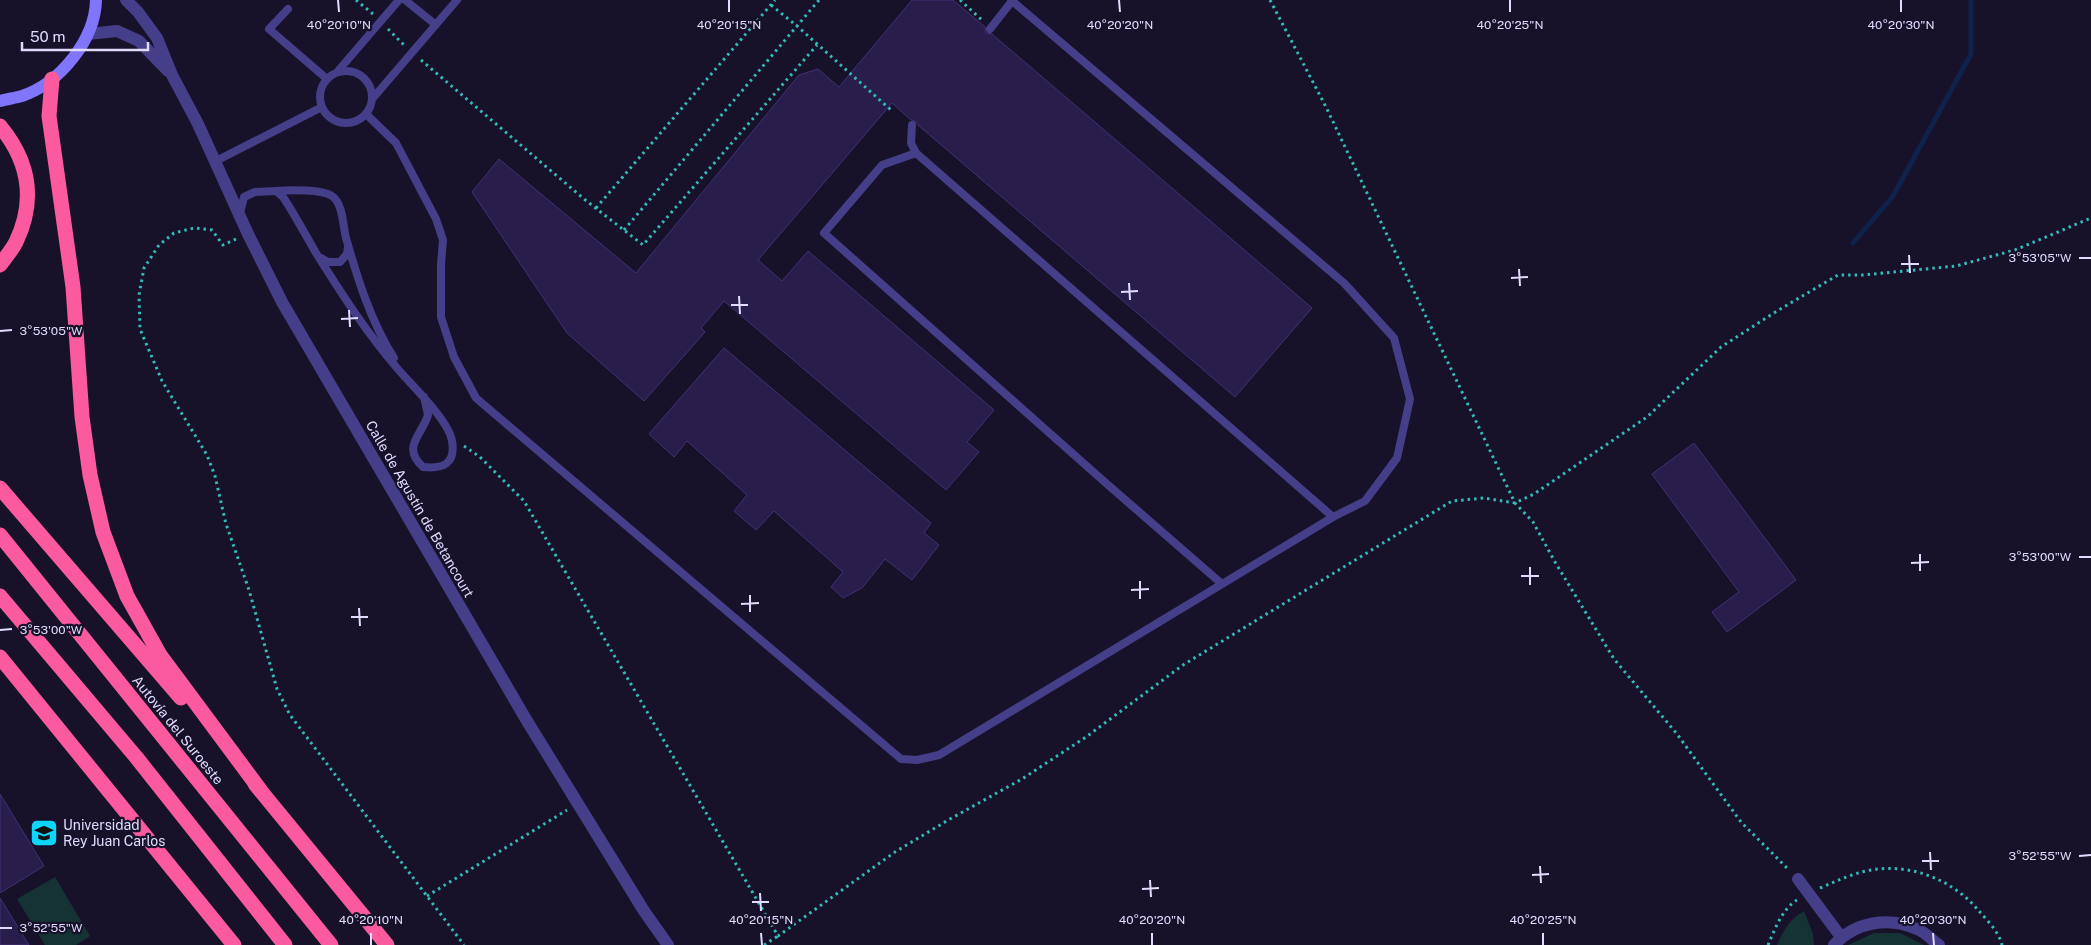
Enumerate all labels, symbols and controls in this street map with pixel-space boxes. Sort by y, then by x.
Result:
text: 40°20'10"N [307,18,371,32]
text: 40°20'15"N [697,18,761,32]
text: 40°20'20"N [1087,18,1153,32]
text: 40°20'25"N [1477,18,1543,32]
text: 40°20'30"N [1868,18,1934,32]
scale bar [22,20,149,52]
text: 50 m [30,28,65,45]
text: 3°53'05"W [2009,251,2072,265]
text: 3°53'05"W [20,324,83,338]
street label: Calle de Agustín de Betancourt [363,418,477,600]
text: 3°53'00"W [2009,550,2072,564]
text: 3°53'00"W [20,623,83,637]
street label: Autovía del Suroeste [129,672,227,788]
place label: Universidad Rey Juan Carlos [63,817,165,849]
school or university icon: Universidad Rey Juan Carlos [29,818,59,848]
text: 3°52'55"W [2009,849,2072,863]
text: 40°20'10"N [339,913,403,927]
text: 40°20'15"N [729,913,793,927]
text: 40°20'20"N [1119,913,1185,927]
text: 40°20'25"N [1510,913,1576,927]
text: 40°20'30"N [1900,913,1966,927]
text: 3°52'55"W [20,921,83,935]

